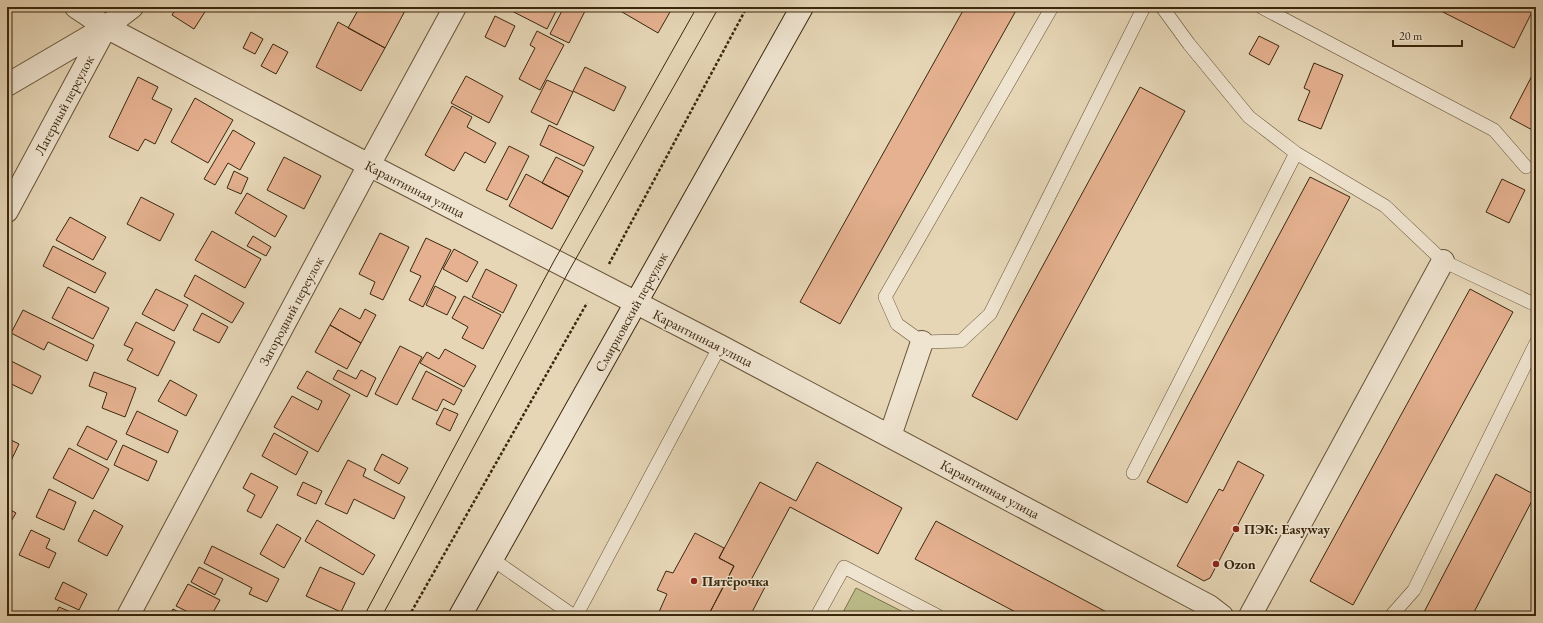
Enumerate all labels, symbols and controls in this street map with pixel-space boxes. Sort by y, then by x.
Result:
scale bar [1393,22,1462,48]
text: 20 m [1399,28,1423,44]
street label: Лагерный переулок [30,52,98,158]
street label: Карантинная улица [362,156,468,222]
street label: Смирновский переулок [590,248,672,375]
street label: Загородний переулок [255,253,328,369]
street label: Карантинная улица [650,305,756,371]
street label: Карантинная улица [937,455,1043,523]
place label: ПЭК: Easyway [1244,520,1330,538]
marker: ПЭК: Easyway [1231,524,1241,534]
place label: Ozon [1224,555,1256,573]
marker: Ozon [1211,559,1221,569]
place label: Пятёрочка [702,572,770,590]
marker: Пятёрочка [689,576,699,586]

